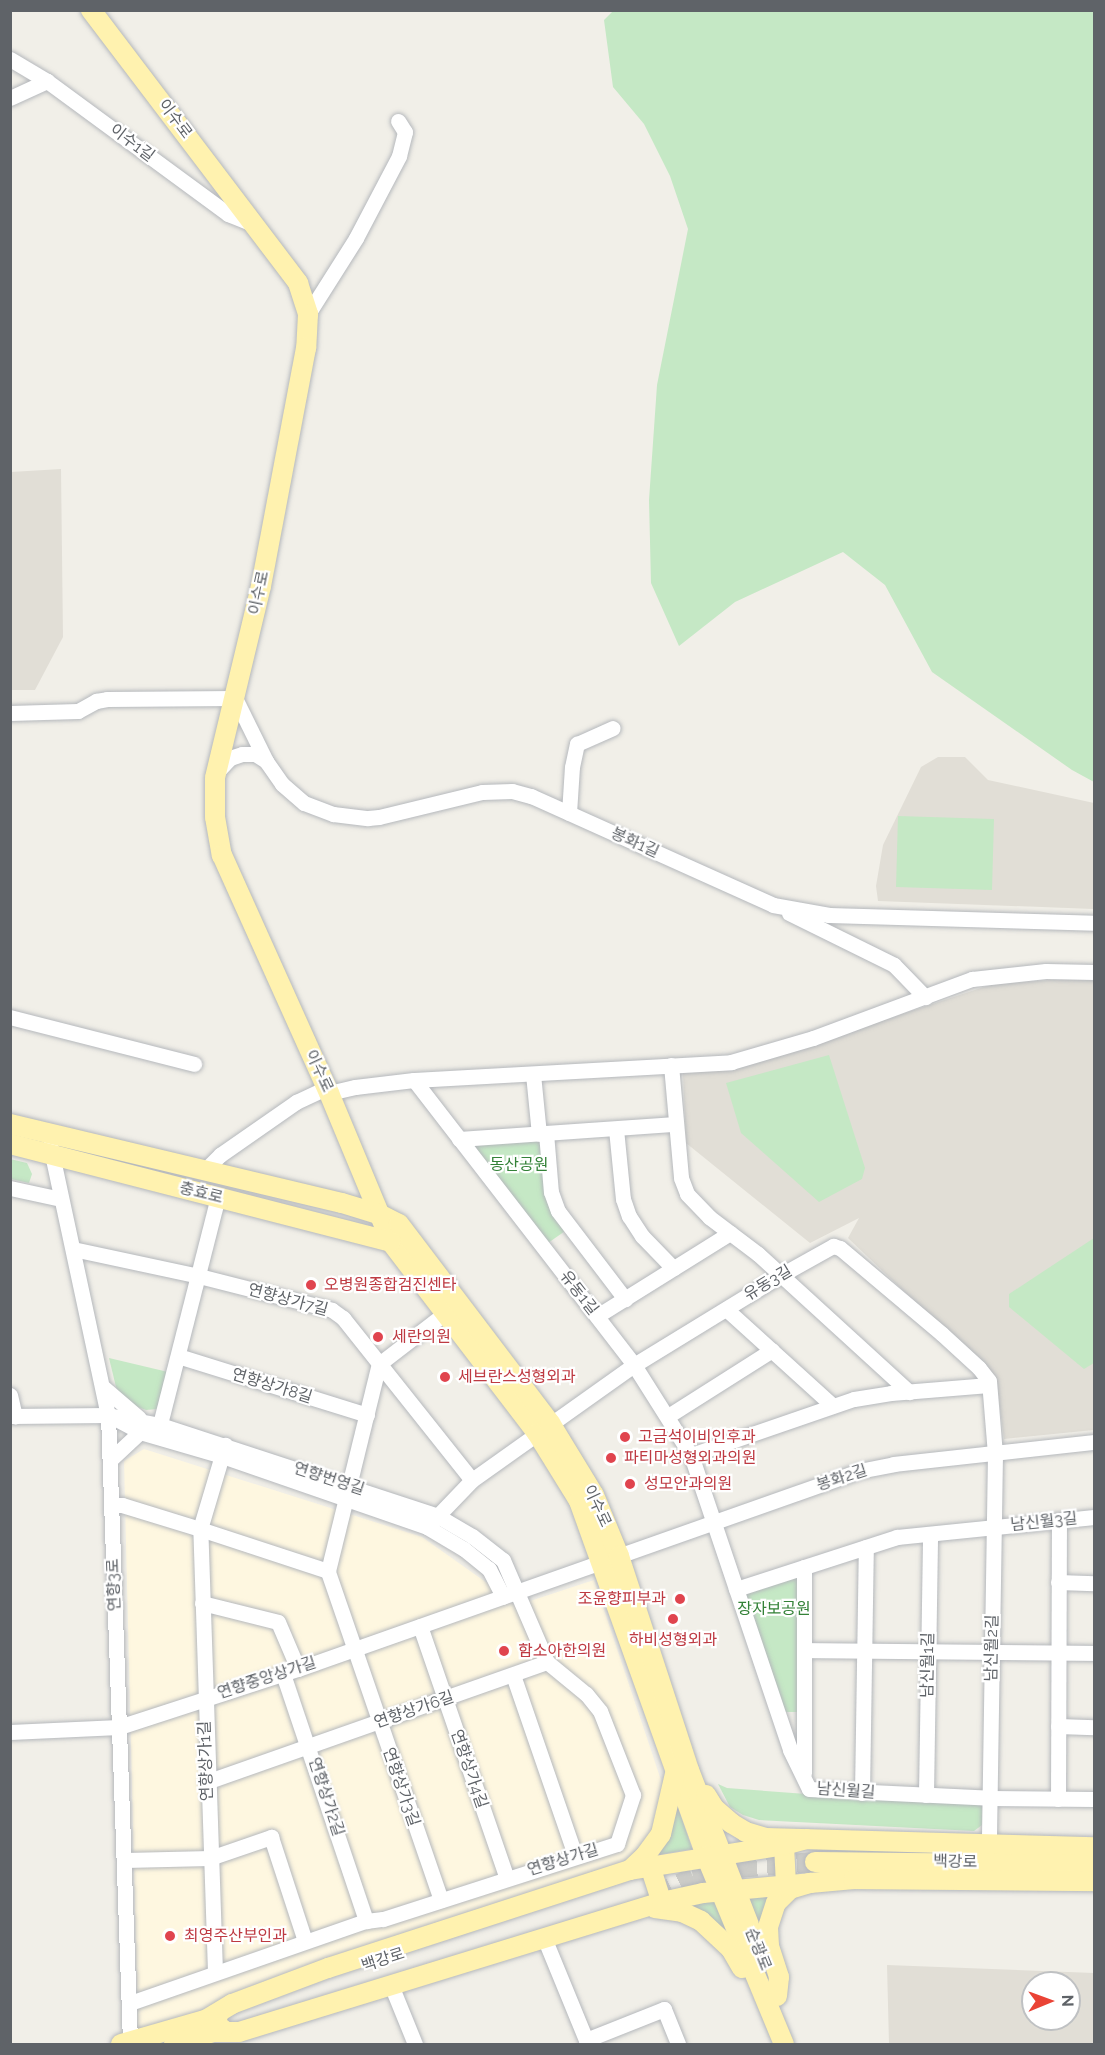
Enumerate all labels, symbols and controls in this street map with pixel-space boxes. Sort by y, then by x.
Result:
street label: 이수로 [154,96,196,142]
street label: 이수1길 [106,120,158,166]
street label: 이수로 [245,569,273,617]
street label: 봉화1길 [608,824,662,862]
street label: 이수로 [301,1047,337,1095]
park label: 동산공원 [490,1155,548,1175]
street label: 충효로 [177,1178,225,1208]
street label: 유동3길 [740,1261,796,1305]
street label: 유동1길 [556,1267,602,1319]
place label: 오병원종합검진센타 [324,1275,456,1295]
marker: 오병원종합검진센타 [302,1276,320,1294]
street label: 연향상가7길 [246,1280,330,1320]
place label: 세란의원 [392,1327,451,1347]
marker: 세란의원 [369,1328,387,1346]
street label: 연향상가8길 [229,1365,315,1407]
place label: 세브란스성형외과 [458,1367,576,1387]
marker: 세브란스성형외과 [436,1368,454,1386]
place label: 고금석이비인후과 [638,1427,756,1447]
marker: 고금석이비인후과 [616,1428,634,1446]
place label: 파티마성형외과의원 [624,1448,756,1468]
marker: 파티마성형외과의원 [602,1449,620,1467]
street label: 연향번영길 [291,1458,367,1500]
street label: 봉화2길 [814,1461,870,1495]
place label: 성모안과의원 [644,1474,732,1494]
marker: 성모안과의원 [621,1475,639,1493]
street label: 이수로 [579,1482,615,1530]
street label: 남신월3길 [1009,1509,1079,1535]
street label: 연향3로 [103,1558,125,1612]
place label: 조윤향피부과 [578,1589,666,1609]
marker: 조윤향피부과 [671,1590,689,1608]
park label: 장자보공원 [737,1599,811,1619]
marker: 하비성형외과 [664,1610,682,1628]
street label: 남신월2길 [982,1614,1002,1682]
place label: 하비성형외과 [629,1630,717,1650]
street label: 남신월1길 [918,1632,938,1698]
place label: 함소아한의원 [518,1641,606,1661]
marker: 함소아한의원 [495,1642,513,1660]
street label: 연향중앙상가길 [215,1653,319,1703]
street label: 연향상가6길 [372,1687,456,1733]
street label: 연향상가1길 [195,1720,217,1802]
street label: 연향상가4길 [447,1727,491,1811]
street label: 연향상가3길 [379,1745,423,1829]
street label: 연향상가2길 [304,1755,348,1839]
street label: 남신월길 [816,1779,876,1803]
street label: 연향상가길 [525,1840,601,1880]
street label: 백강로 [933,1852,977,1872]
street label: 순광로 [741,1925,775,1973]
place label: 최영주산부인과 [184,1926,287,1946]
marker: 최영주산부인과 [161,1927,179,1945]
street label: 백강로 [359,1944,407,1976]
north arrow [1021,1971,1081,2031]
text: N [1058,1994,1077,2007]

